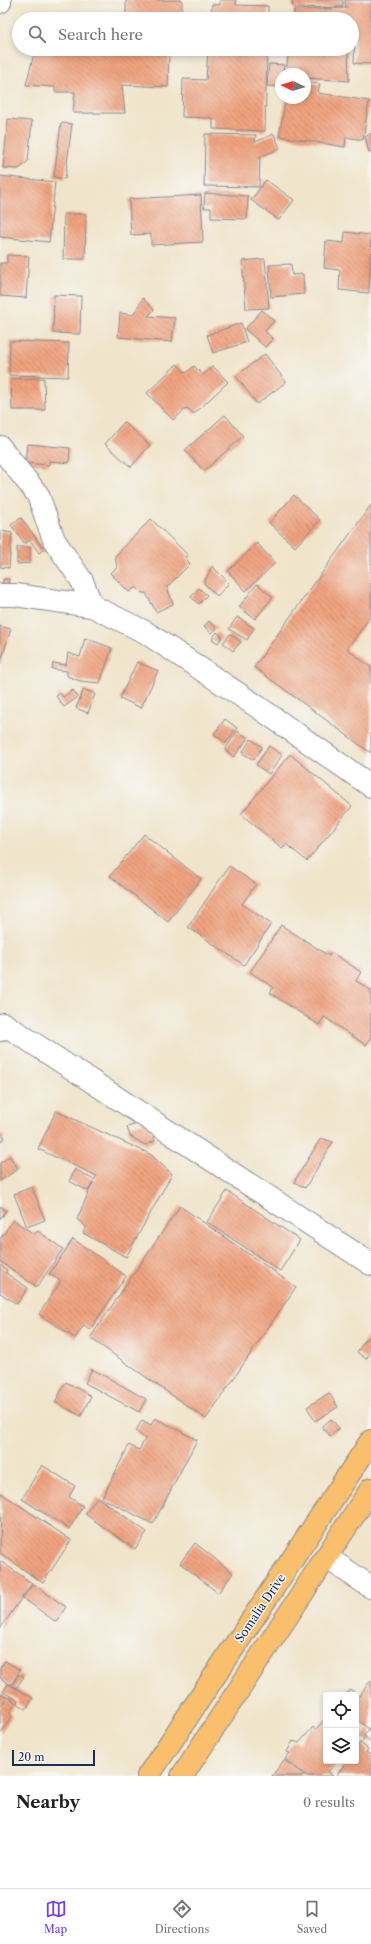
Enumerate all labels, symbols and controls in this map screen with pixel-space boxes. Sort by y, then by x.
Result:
search box [12,12,359,56]
icon: search [26,23,48,45]
text: Search here [58,25,143,44]
north arrow [275,68,311,104]
street label: Somalia Drive [231,1570,289,1645]
map controls [323,1692,359,1764]
button: locate [323,1692,359,1728]
button: layers [323,1728,359,1764]
scale bar [12,1748,95,1767]
text: 20 m [18,1750,44,1764]
text: Nearby [16,1792,80,1812]
text: 0 results [303,1794,355,1810]
tab: Map [44,1898,67,1936]
tab: Directions [155,1898,209,1936]
tab: Saved [297,1898,327,1936]

